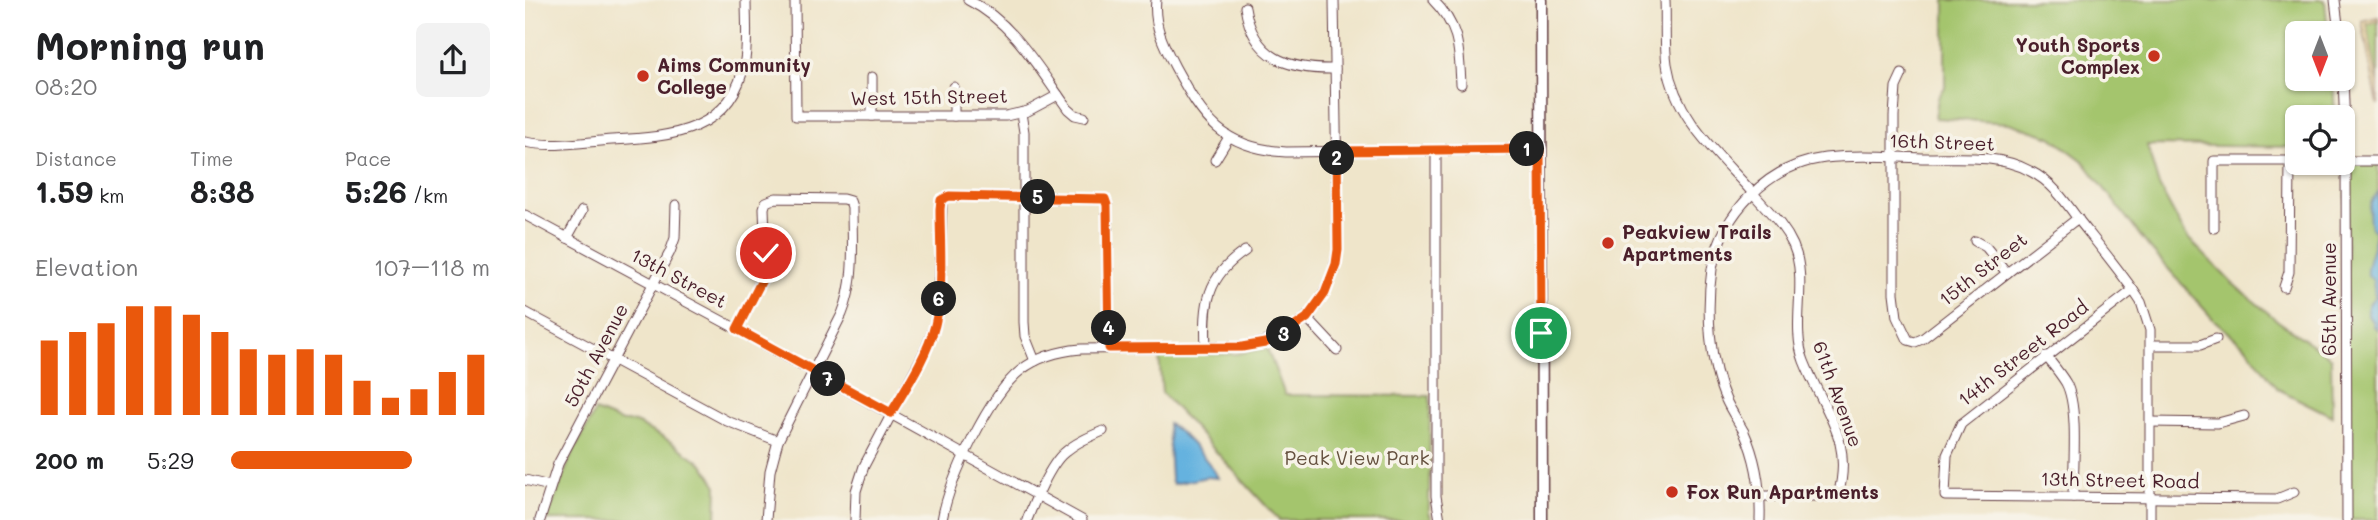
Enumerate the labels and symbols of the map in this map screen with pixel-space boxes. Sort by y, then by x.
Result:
north arrow [2285,21,2355,91]
place label: Youth Sports Complex [2016,32,2140,79]
marker: Youth Sports Complex [2146,48,2162,64]
place label: Aims Community College [657,52,811,99]
marker: Aims Community College [635,68,651,84]
street label: West 15th Street [850,83,1008,110]
street label: 16th Street [1889,127,1995,156]
pin: 1 [1509,132,1545,166]
pin: 2 [1319,140,1355,176]
pin: 5 [1021,180,1055,214]
place label: Peakview Trails Apartments [1622,219,1772,266]
pin [736,223,796,283]
street label: 15th Street [1934,226,2032,311]
marker: Peakview Trails Apartments [1600,235,1616,251]
street label: 13th Street [627,242,732,313]
street label: 65th Avenue [2316,242,2341,356]
pin: 6 [921,282,957,316]
street label: 14th Street Road [1952,294,2093,411]
street label: 50th Avenue [558,299,633,411]
pin [1511,303,1571,363]
pin: 4 [1091,310,1127,346]
pin: 3 [1267,316,1301,352]
street label: 61th Avenue [1808,337,1869,450]
pin: 7 [811,362,845,396]
park label: Peak View Park [1284,445,1430,470]
street label: 13th Street Road [2040,466,2200,493]
place label: Fox Run Apartments [1686,479,1879,504]
marker: Fox Run Apartments [1664,484,1680,500]

